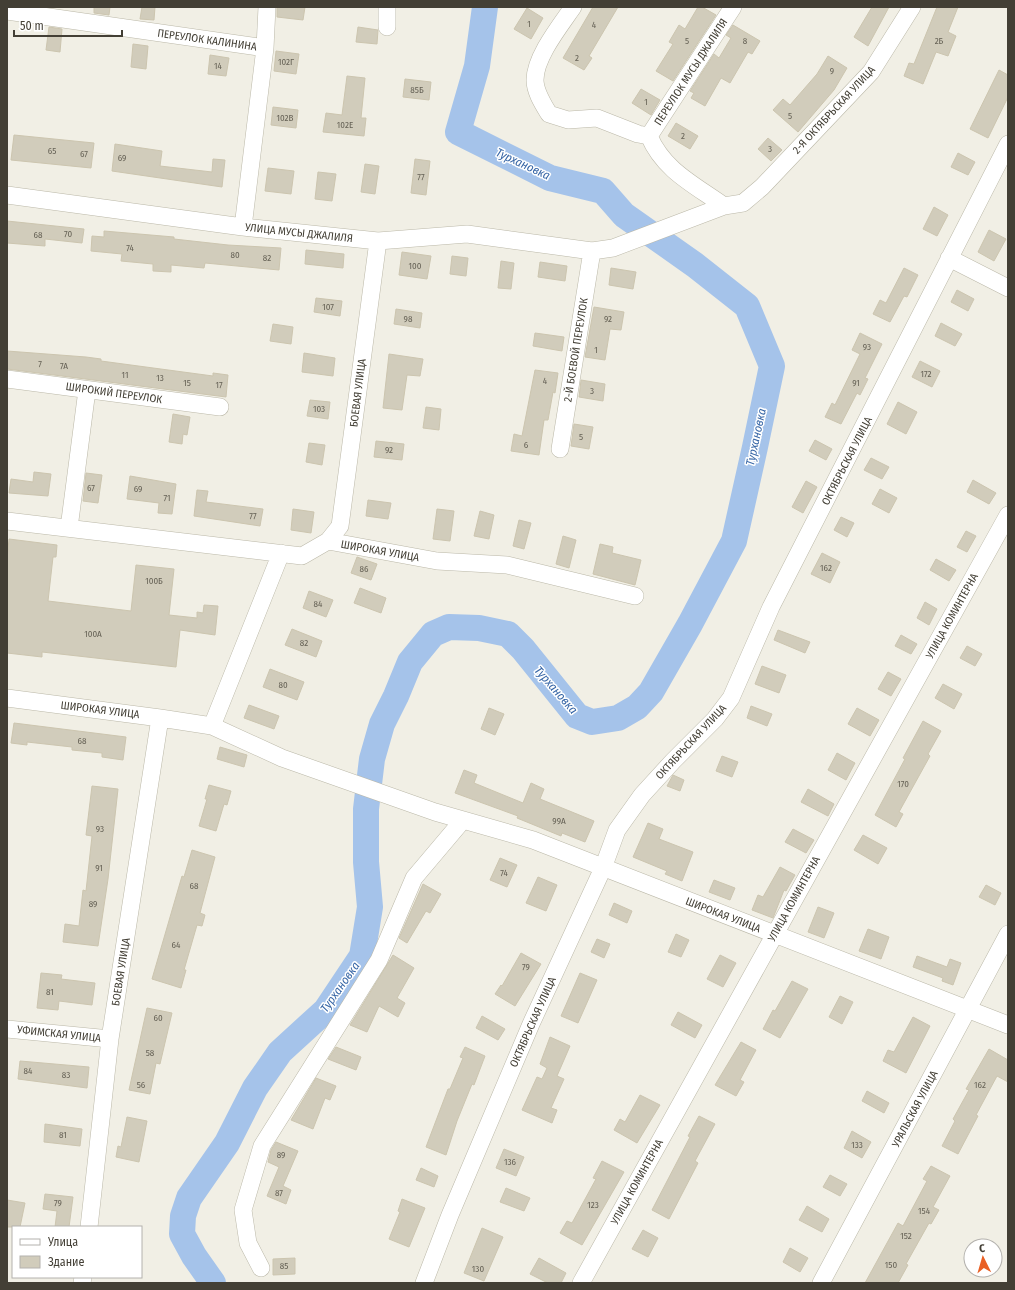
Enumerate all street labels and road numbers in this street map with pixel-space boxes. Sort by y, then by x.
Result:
street label: ПЕРЕУЛОК МУСЫ ДЖАЛИЛЯ [652,16,730,128]
street label: ПЕРЕУЛОК КАЛИНИНА [156,27,258,53]
street label: 2-Я ОКТЯБРЬСКАЯ УЛИЦА [790,63,878,156]
street label: УЛИЦА МУСЫ ДЖАЛИЛЯ [243,221,354,245]
street label: 2-Й БОЕВОЙ ПЕРЕУЛОК [561,297,591,403]
street label: БОЕВАЯ УЛИЦА [347,358,369,428]
street label: ШИРОКИЙ ПЕРЕУЛОК [65,380,163,406]
street label: ОКТЯБРЬСКАЯ УЛИЦА [819,414,875,507]
street label: ШИРОКАЯ УЛИЦА [340,538,420,564]
street label: УЛИЦА КОМИНТЕРНА [923,571,981,662]
street label: ШИРОКАЯ УЛИЦА [60,699,140,721]
street label: ОКТЯБРЬСКАЯ УЛИЦА [653,702,729,782]
street label: УЛИЦА КОМИНТЕРНА [765,854,823,945]
street label: ШИРОКАЯ УЛИЦА [684,895,763,935]
street label: БОЕВАЯ УЛИЦА [109,937,133,1007]
street label: ОКТЯБРЬСКАЯ УЛИЦА [507,975,559,1069]
street label: УФИМСКАЯ УЛИЦА [15,1023,102,1045]
street label: УРАЛЬСКАЯ УЛИЦА [889,1068,941,1150]
street label: УЛИЦА КОМИНТЕРНА [608,1137,666,1228]

